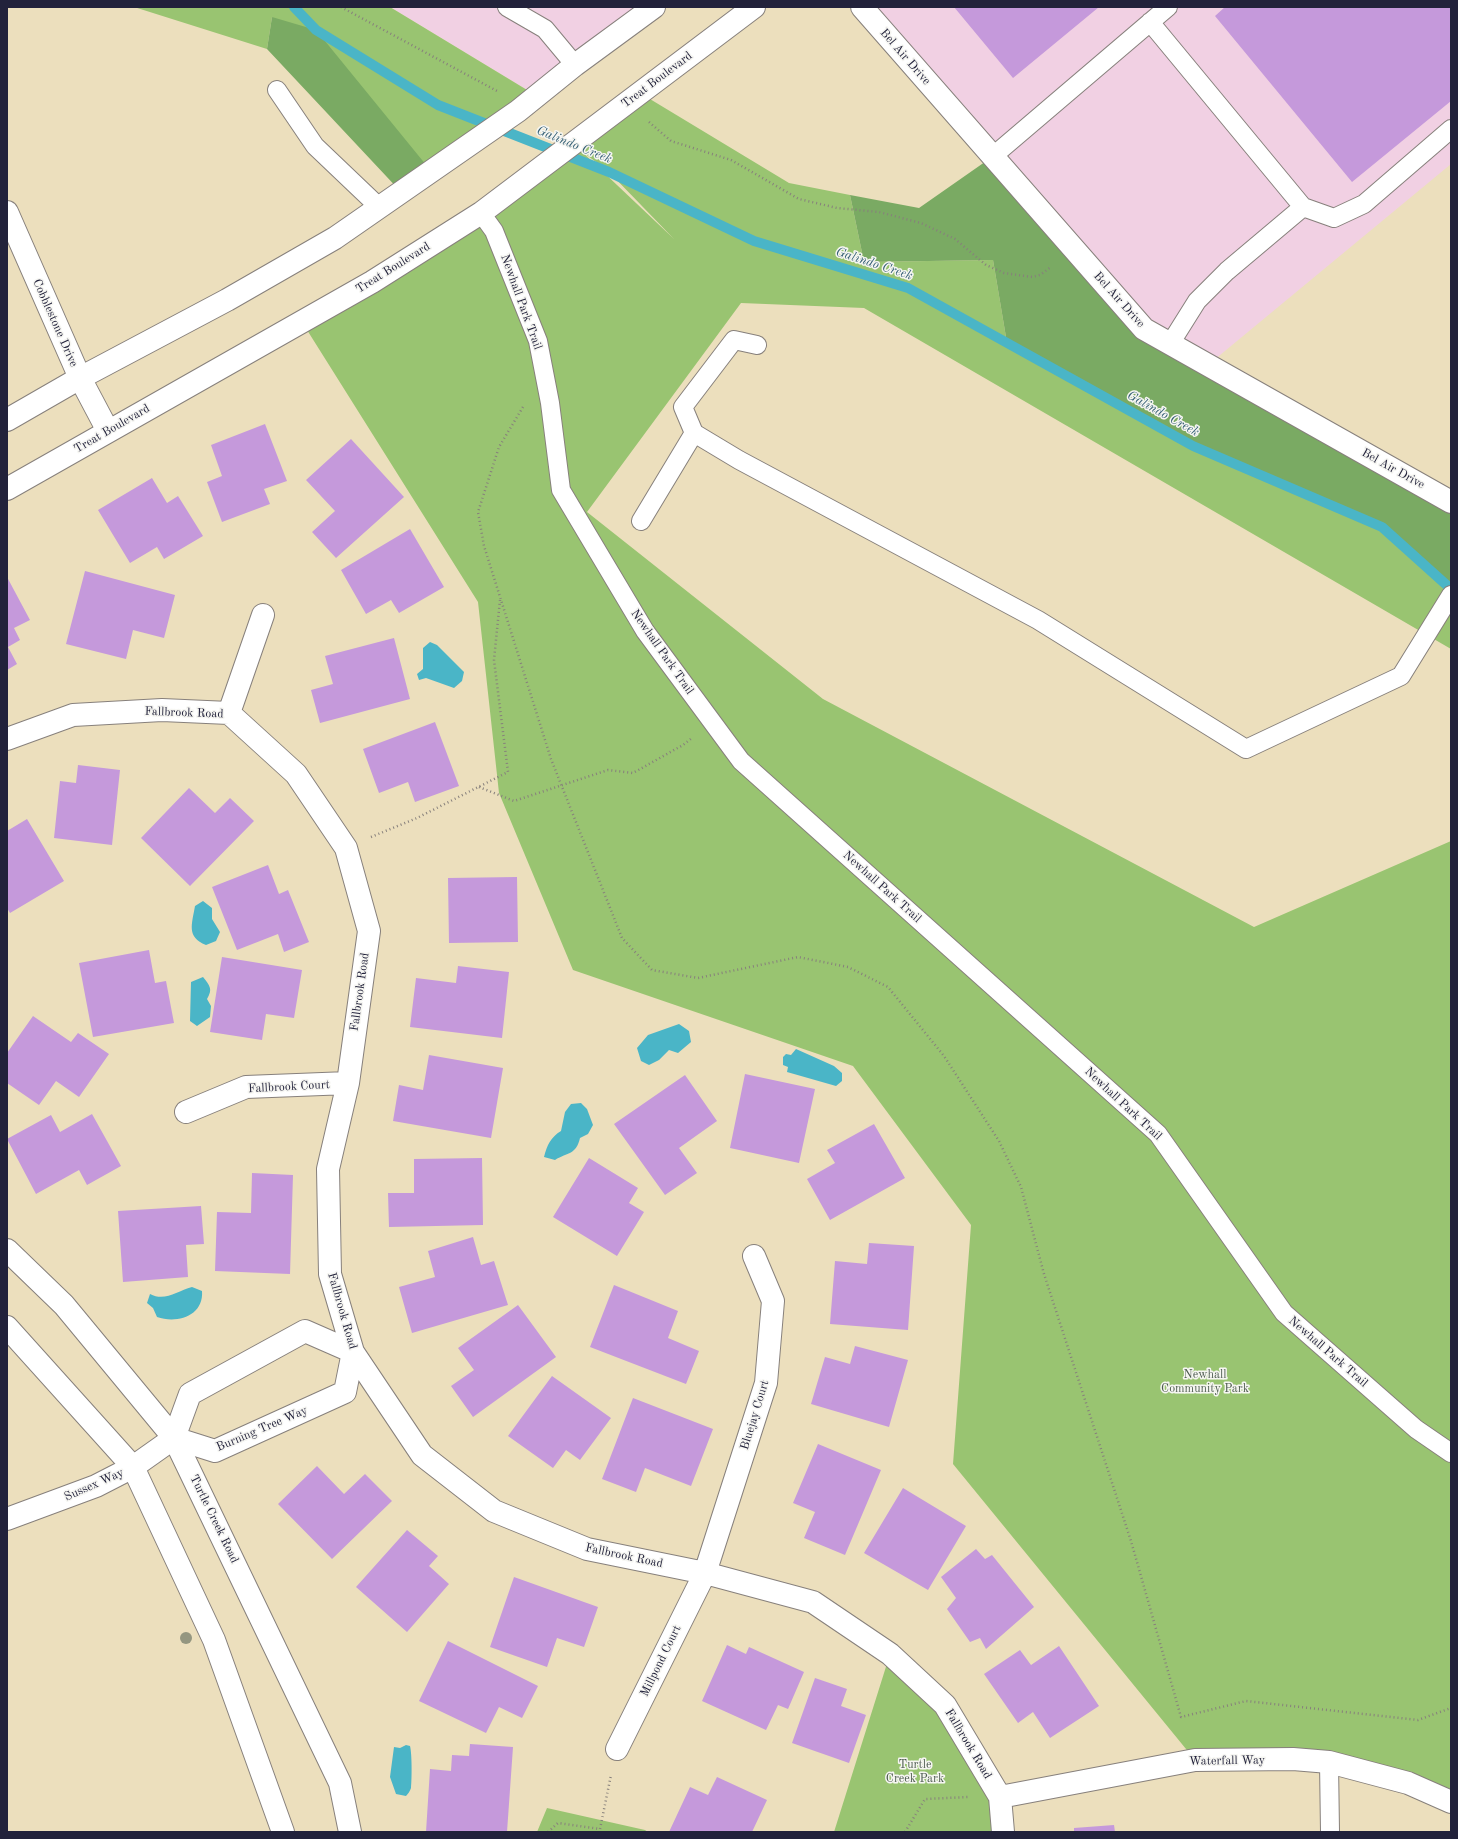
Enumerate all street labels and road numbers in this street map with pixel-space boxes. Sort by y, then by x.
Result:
street label: Bel Air Drive [877,26,933,88]
street label: Treat Boulevard [619,49,695,111]
street label: Treat Boulevard [353,239,433,297]
street label: Newhall Park Trail [497,252,545,352]
street label: Bel Air Drive [1090,269,1148,331]
street label: Cobblestone Drive [29,277,81,369]
street label: Treat Boulevard [72,402,152,456]
street label: Bel Air Drive [1359,446,1427,492]
street label: Newhall Park Trail [627,607,697,697]
street label: Fallbrook Road [144,704,224,722]
street label: Newhall Park Trail [840,848,924,926]
street label: Fallbrook Road [347,952,373,1032]
street label: Newhall Park Trail [1081,1065,1165,1143]
street label: Fallbrook Court [248,1078,330,1096]
street label: Fallbrook Road [324,1271,360,1351]
street label: Newhall Park Trail [1285,1314,1371,1390]
street label: Bluejay Court [738,1378,772,1452]
street label: Burning Tree Way [214,1403,310,1455]
street label: Sussex Way [62,1466,126,1504]
street label: Turtle Creek Road [186,1472,242,1566]
street label: Fallbrook Road [584,1541,664,1571]
street label: Millpond Court [638,1623,684,1699]
street label: Fallbrook Road [941,1706,995,1782]
street label: Waterfall Way [1189,1753,1265,1769]

